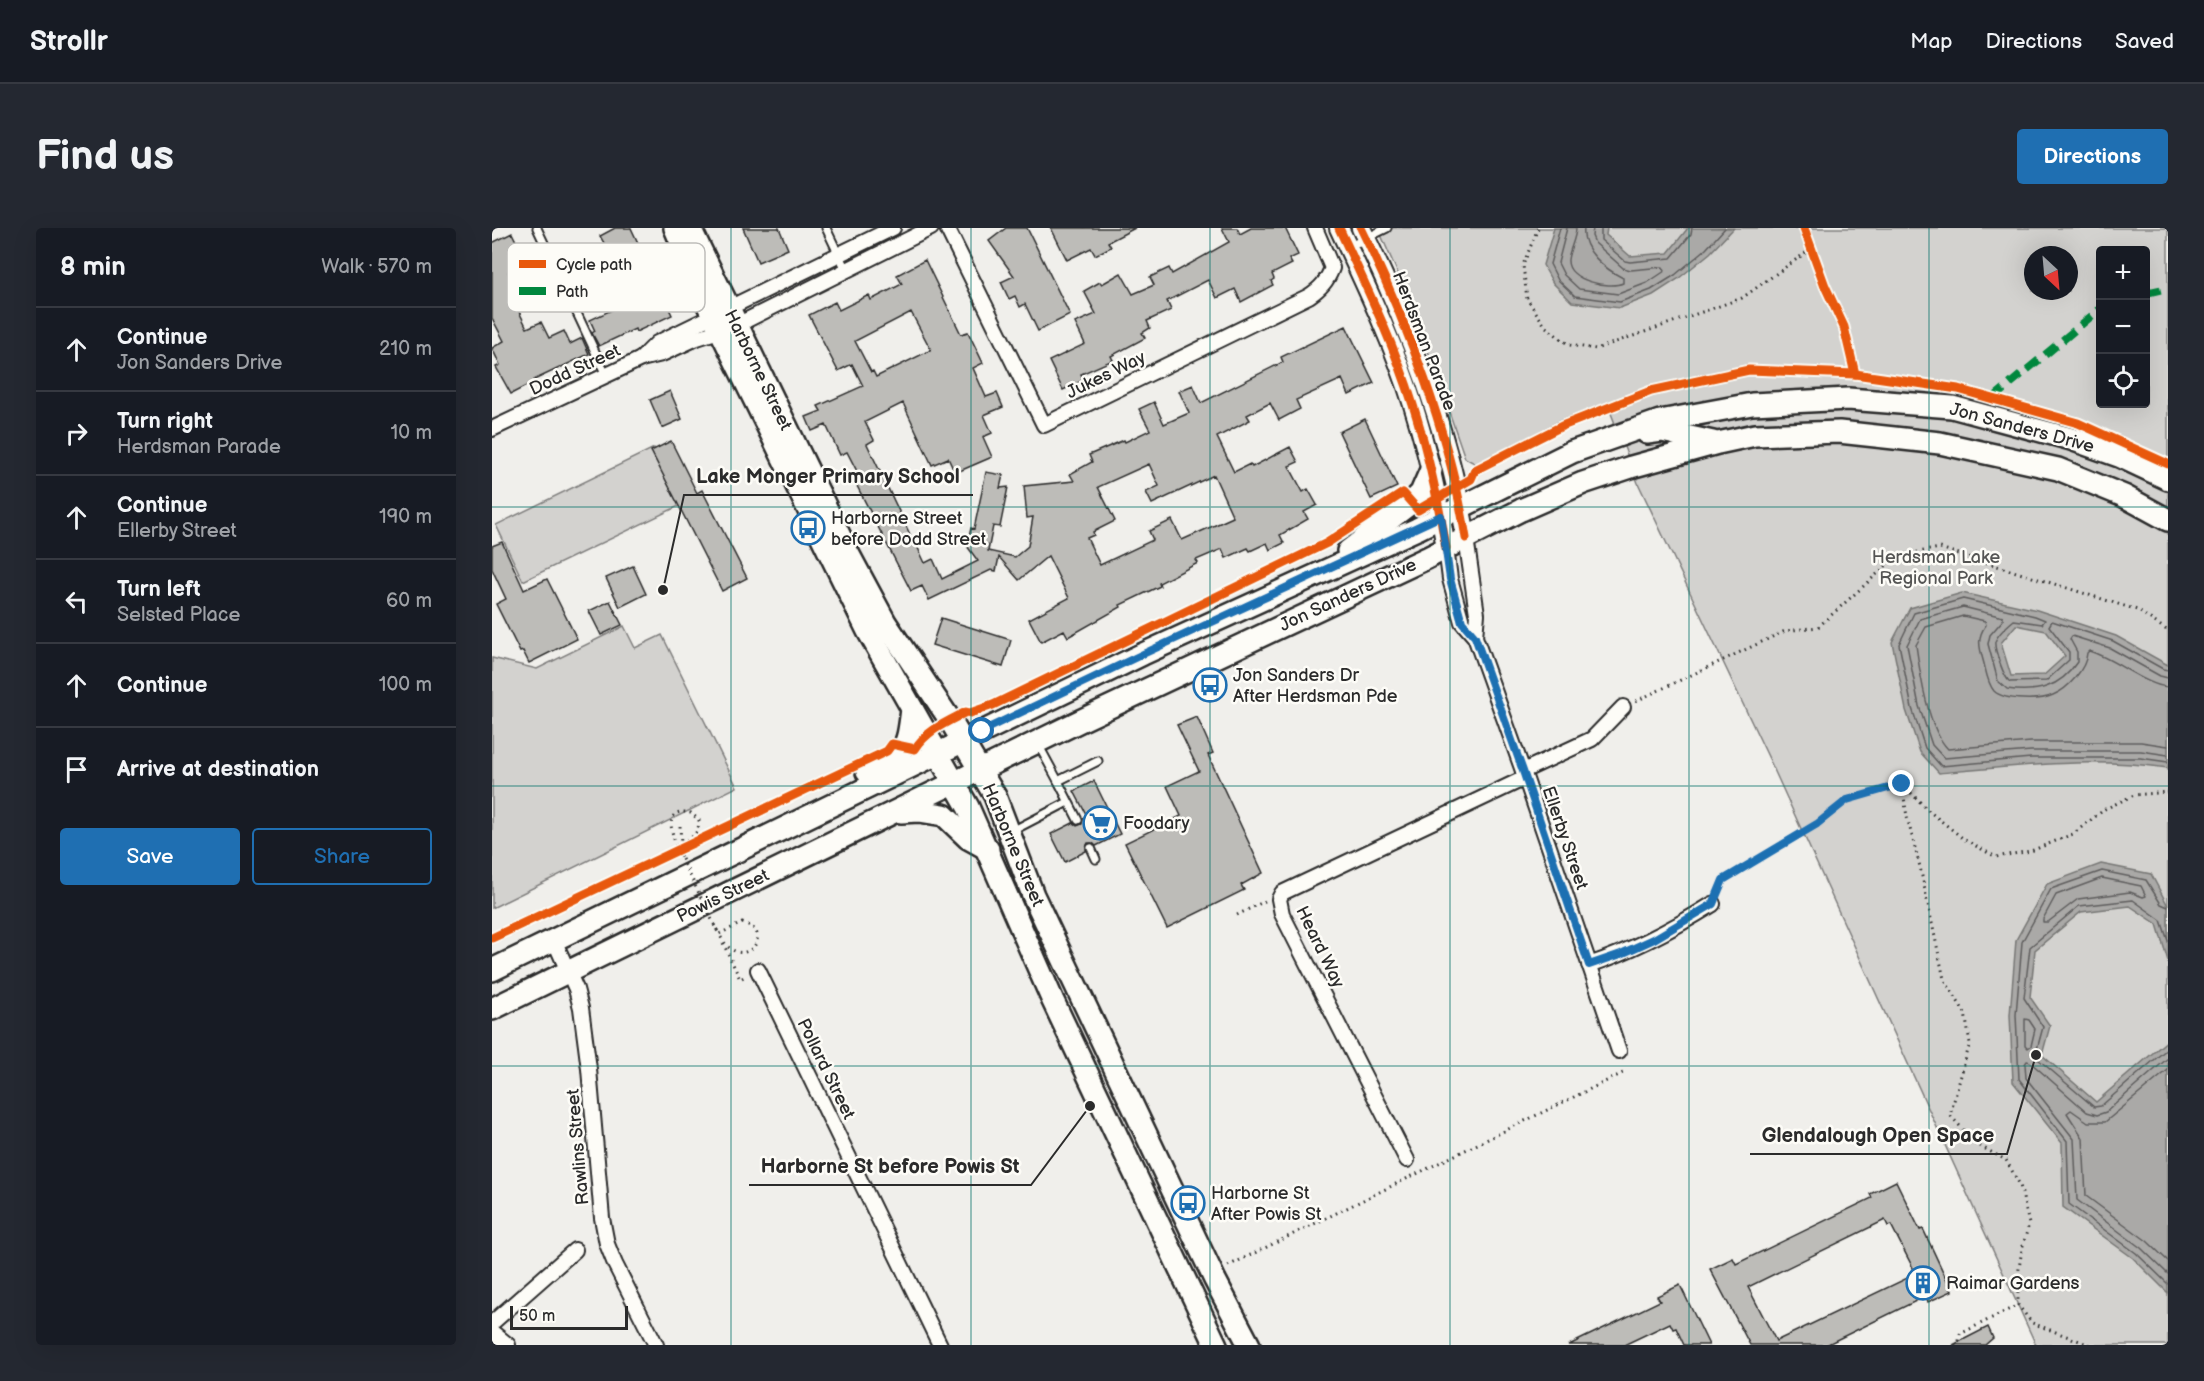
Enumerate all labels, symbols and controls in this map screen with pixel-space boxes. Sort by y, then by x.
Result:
text: Strollr [30,25,108,58]
text: Map [1910,29,1953,54]
text: Directions [1986,29,2082,54]
text: Saved [2115,29,2174,54]
button: Directions [2017,129,2168,184]
text: Find us [36,131,174,182]
legend [507,243,705,312]
north arrow [2024,246,2078,300]
map controls [2096,246,2150,408]
button: + [2096,246,2150,300]
text: 8 min [60,252,126,283]
text: Walk · 570 m [321,255,432,279]
text: Cycle path [556,256,632,275]
street label: Herdsman Parade [1388,268,1460,414]
text: Path [556,283,588,302]
button: − [2096,300,2150,354]
street label: Harborne Street [720,306,796,434]
text: Continue [117,324,207,351]
icon: ahead [60,333,93,366]
text: 210 m [379,337,432,361]
street label: Dodd Street [526,340,624,400]
street label: Jukes Way [1063,346,1150,403]
text: Jon Sanders Drive [117,351,282,375]
button: locate [2096,354,2150,408]
street label: Jon Sanders Drive [1947,399,2097,457]
text: Turn right [117,408,213,435]
icon: right [60,417,93,450]
text: 10 m [391,421,432,445]
text: Herdsman Parade [117,435,281,459]
callout: Lake Monger Primary School [684,457,973,495]
text: Lake Monger Primary School [696,465,960,489]
text: Continue [117,492,207,519]
icon: ahead [60,501,93,534]
text: 190 m [379,505,432,529]
place label: Harborne Street before Dodd Street [831,508,987,550]
bus stop icon: Harborne Street before Dodd Street [790,510,826,546]
text: Ellerby Street [117,519,237,543]
park label: Herdsman Lake Regional Park [1872,547,2001,589]
street label: Jon Sanders Drive [1276,554,1420,636]
text: Turn left [117,576,201,603]
icon: left [60,585,93,618]
text: 60 m [386,589,432,613]
text: Selsted Place [117,603,240,627]
place label: Jon Sanders Dr After Herdsman Pde [1233,665,1398,707]
bus stop icon: Jon Sanders Dr After Herdsman Pde [1192,667,1228,703]
icon: ahead [60,669,93,702]
text: Continue [117,672,207,699]
text: 100 m [379,673,432,697]
route start [968,717,994,743]
icon: arrive [60,753,93,786]
text: Arrive at destination [117,756,319,783]
route end [1888,770,1914,796]
street label: Harborne Street [978,780,1049,910]
street label: Ellerby Street [1538,784,1593,893]
supermarket icon: Foodary [1082,805,1118,841]
place label: Foodary [1123,813,1191,834]
button: Save [60,828,240,885]
button: Share [252,828,432,885]
street label: Powis Street [674,864,773,927]
street label: Heard Way [1291,903,1349,992]
street label: Pollard Street [793,1015,860,1123]
street label: Rawlins Street [562,1088,594,1206]
callout: Glendalough Open Space [1750,1116,2007,1154]
text: Glendalough Open Space [1762,1124,1994,1148]
callout: Harborne St before Powis St [749,1147,1031,1185]
text: Harborne St before Powis St [761,1155,1020,1179]
place label: Harborne St After Powis St [1211,1183,1322,1225]
bus stop icon: Harborne St After Powis St [1170,1185,1206,1221]
building icon: Raimar Gardens [1905,1265,1941,1301]
place label: Raimar Gardens [1946,1273,2080,1294]
scale bar [510,1303,628,1330]
text: 50 m [519,1307,555,1326]

